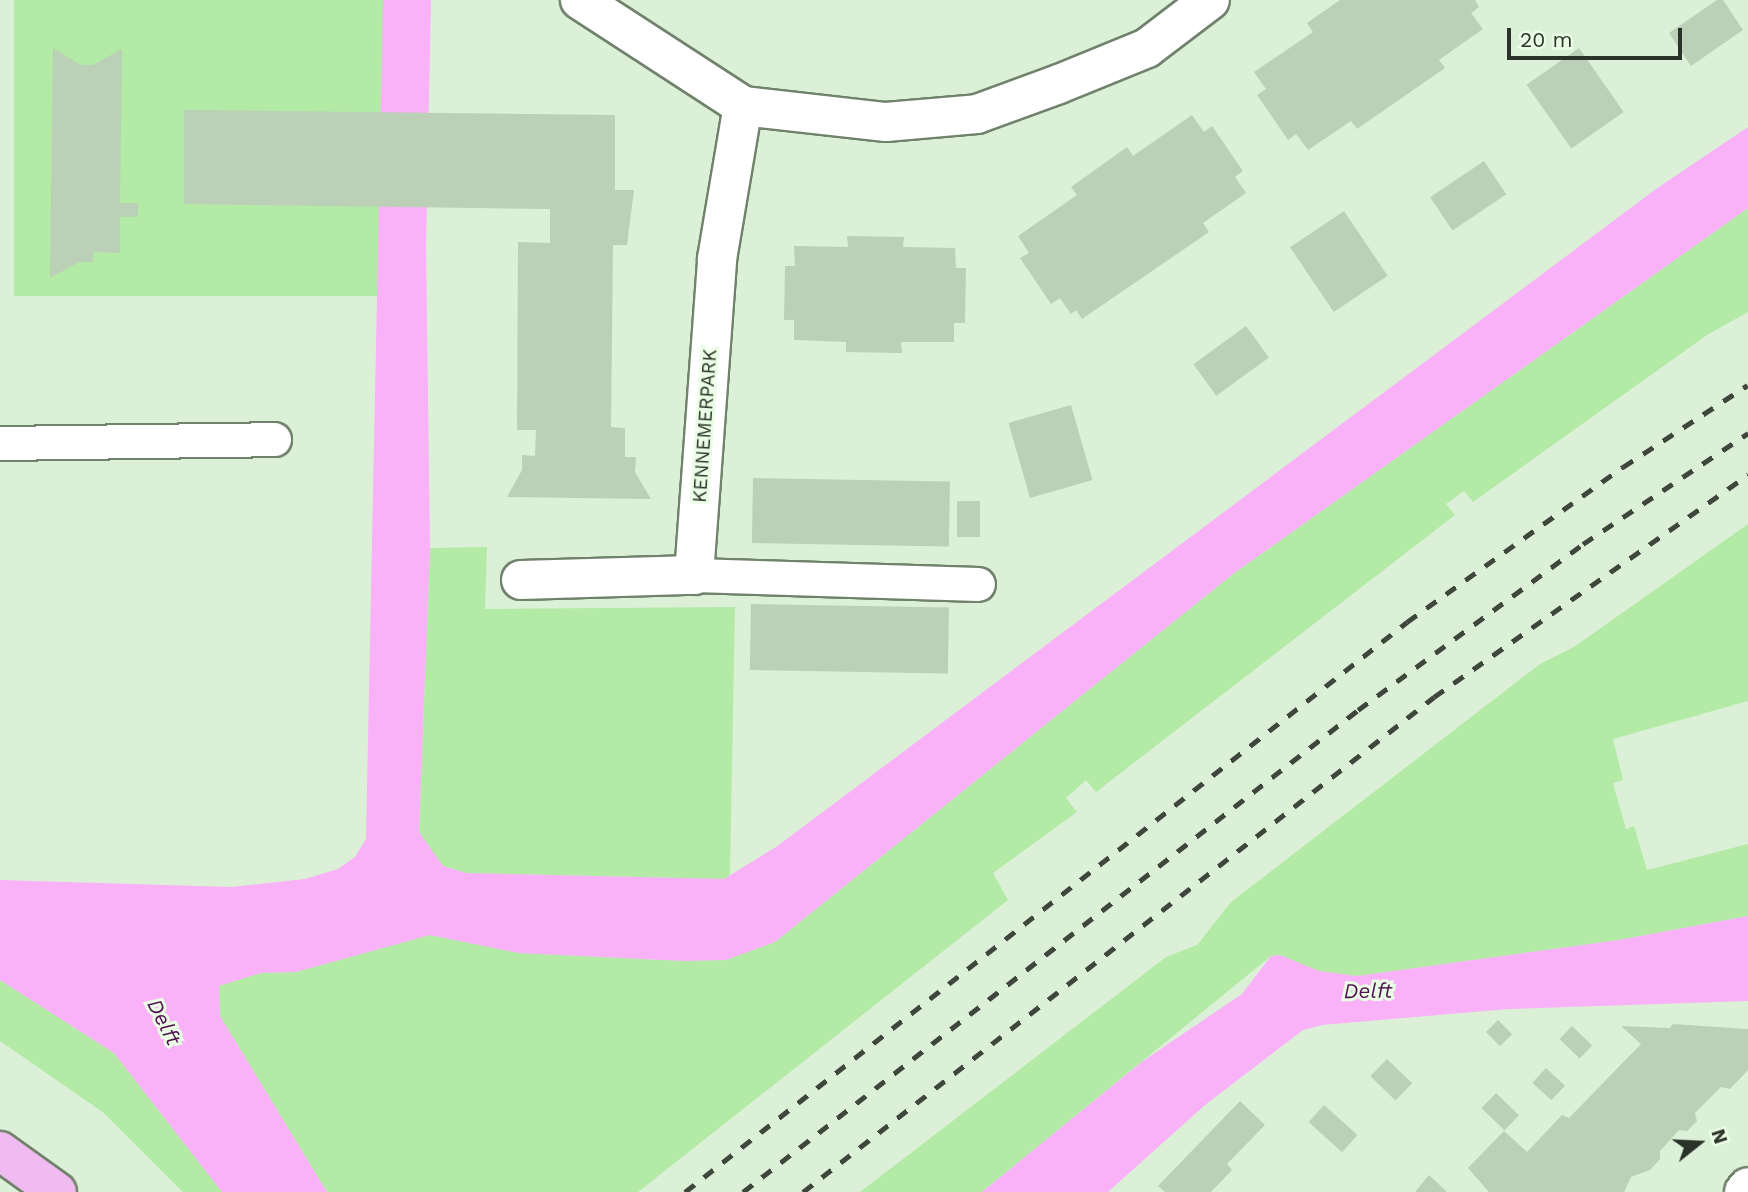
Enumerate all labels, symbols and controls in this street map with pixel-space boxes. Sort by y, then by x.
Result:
scale bar [1510,14,1685,58]
text: 20 m [1520,27,1572,52]
street label: KENNEMERPARK [688,348,722,504]
water label: Delft [1343,978,1393,1004]
water label: Delft [142,995,186,1049]
north arrow [1664,1108,1734,1178]
text: N [1706,1126,1733,1147]

